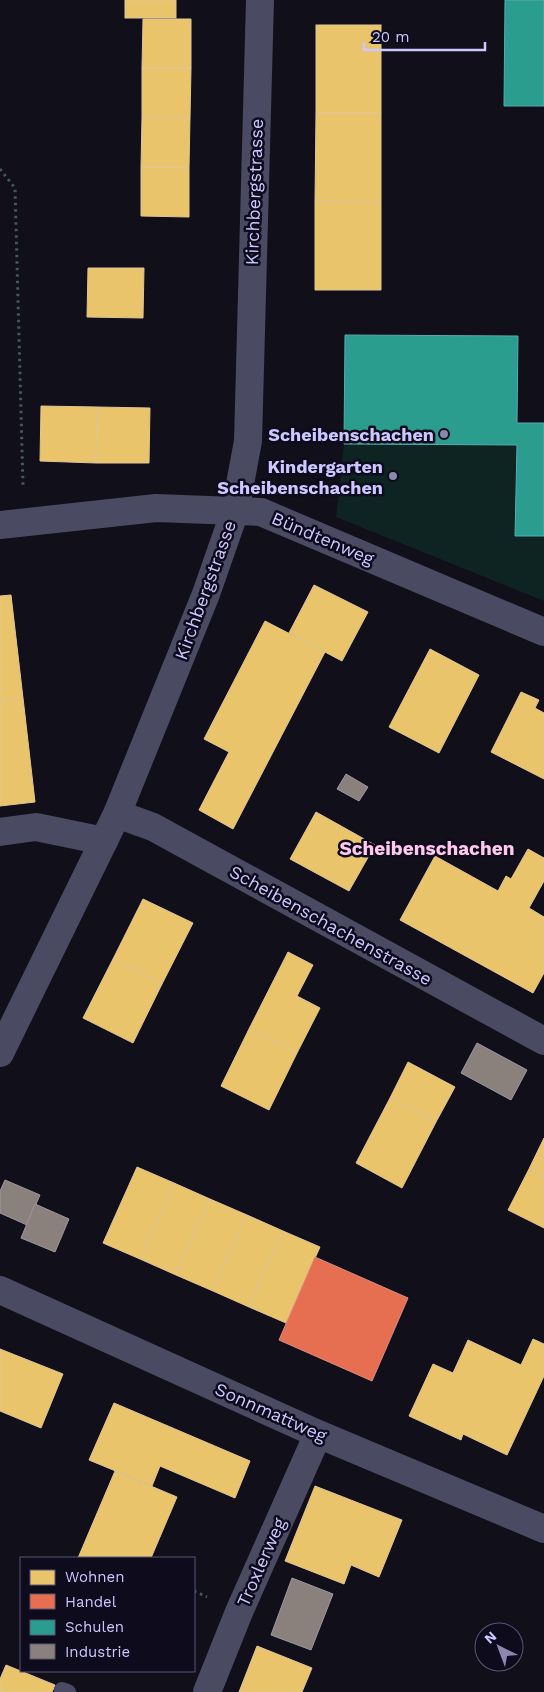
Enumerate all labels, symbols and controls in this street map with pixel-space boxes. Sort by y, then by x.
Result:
scale bar [364,20,485,52]
text: 20 m [372,28,410,46]
street label: Kirchbergstrasse [241,118,267,266]
place label: Scheibenschachen [268,424,434,445]
marker: Scheibenschachen [438,428,450,440]
place label: Kindergarten Scheibenschachen [217,456,383,498]
marker: Kindergarten Scheibenschachen [387,470,399,482]
street label: Bündtenweg [269,507,378,569]
street label: Kirchbergstrasse [170,517,240,663]
district label: Scheibenschachen [340,837,514,860]
street label: Scheibenschachenstrasse [226,861,436,989]
street label: Sonnmattweg [212,1378,331,1446]
street label: Troxlerweg [232,1514,290,1610]
legend [20,1557,195,1672]
text: Wohnen [65,1568,124,1586]
text: Handel [65,1593,117,1611]
text: Schulen [65,1618,124,1636]
north arrow [474,1622,524,1672]
text: N [481,1628,500,1647]
text: Industrie [65,1643,130,1661]

